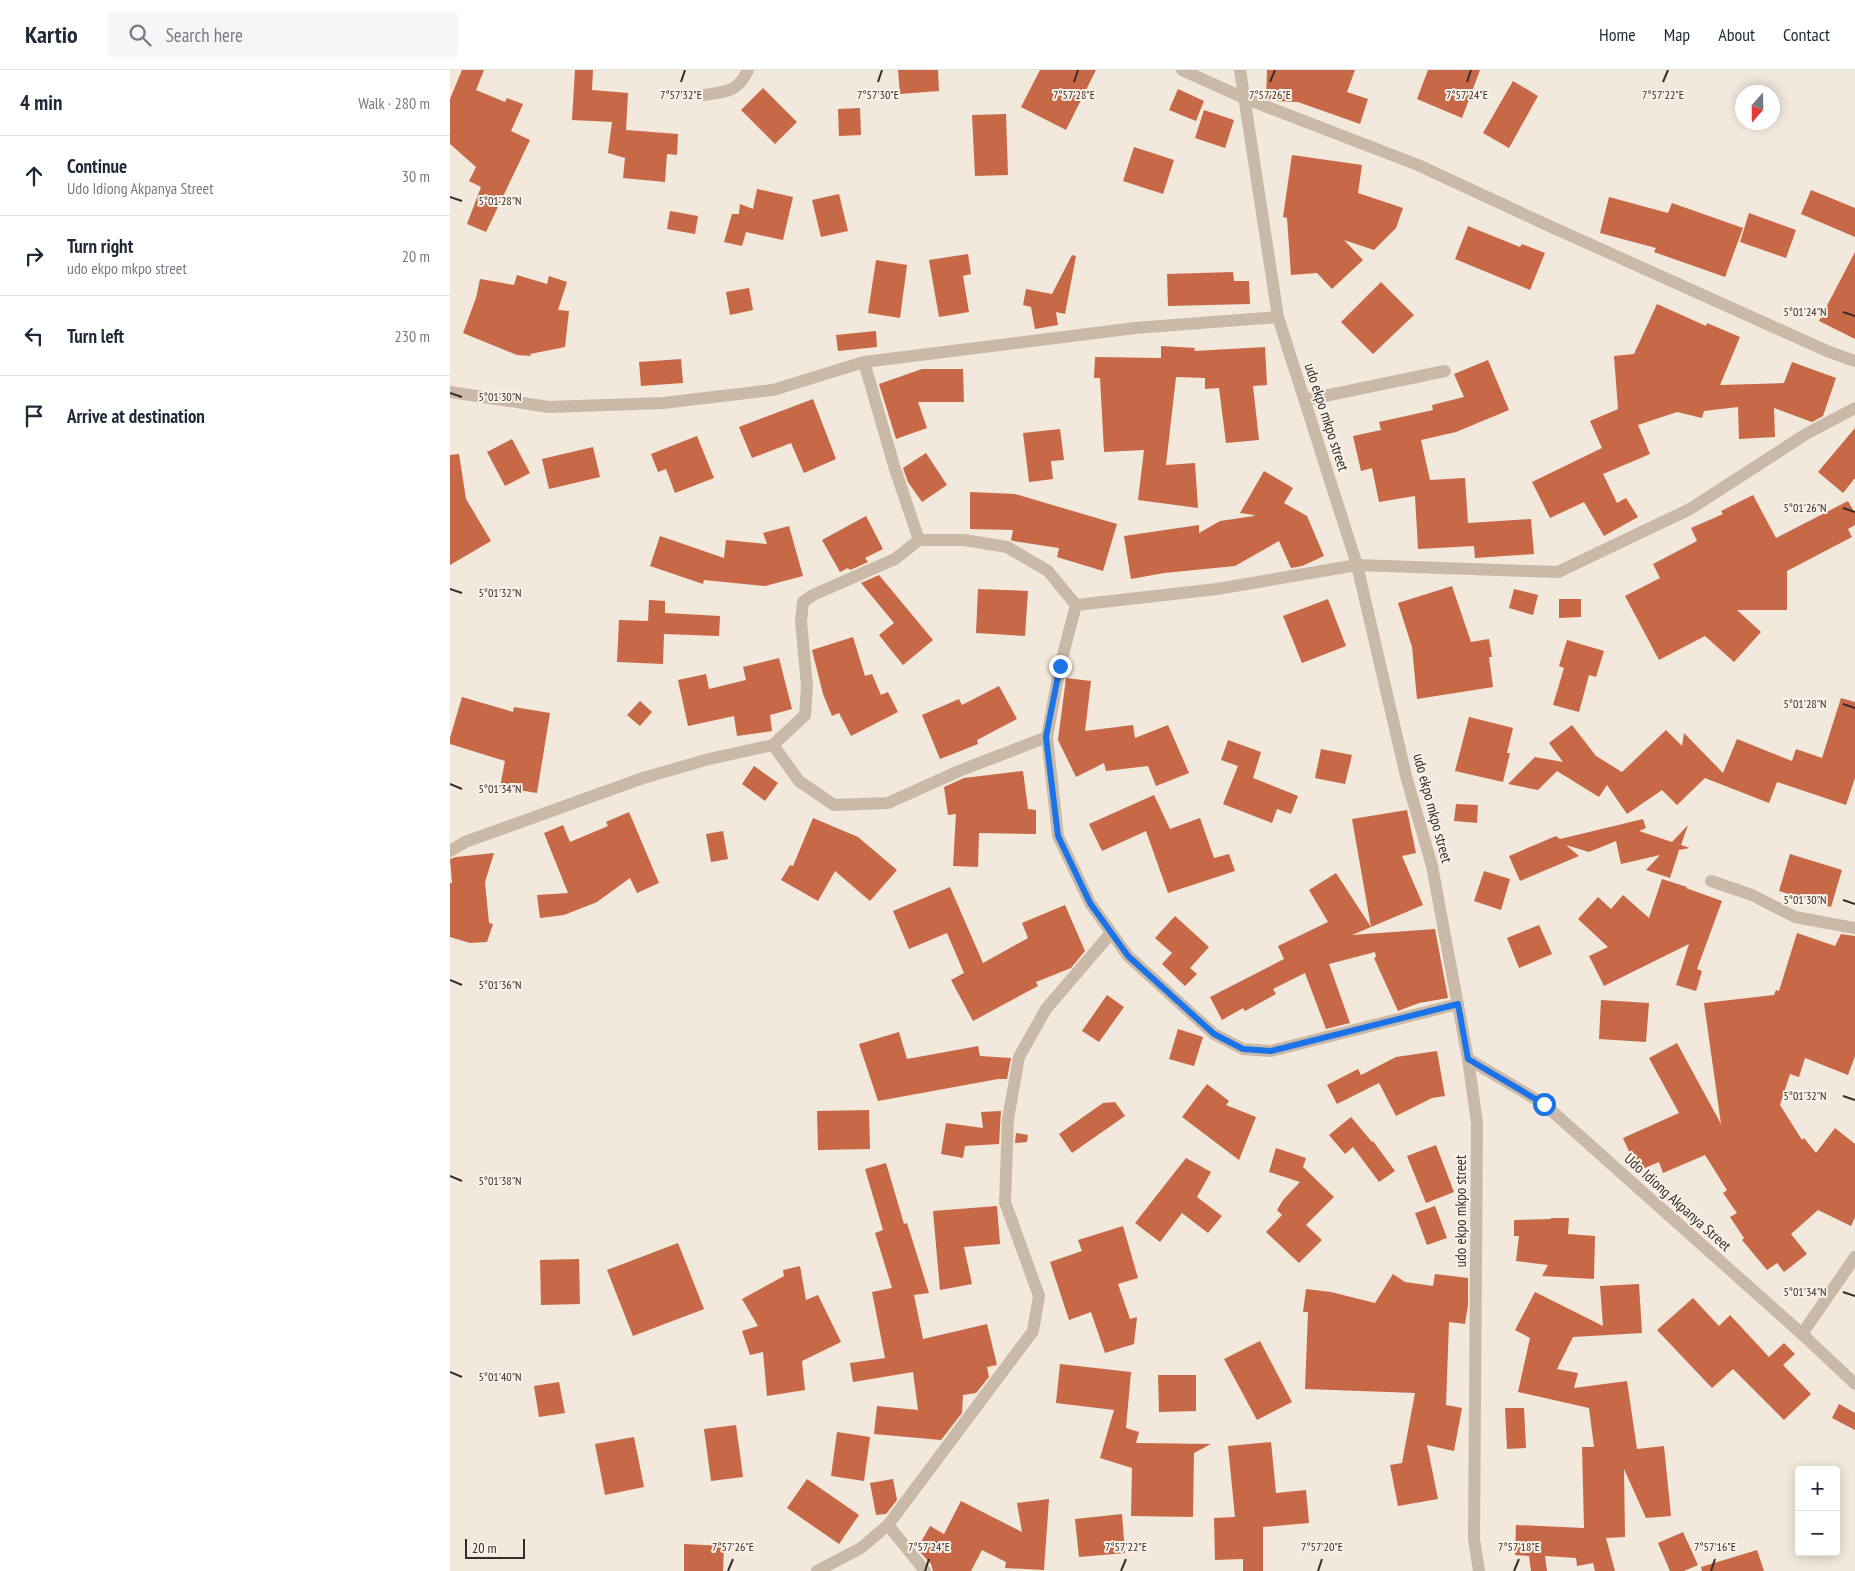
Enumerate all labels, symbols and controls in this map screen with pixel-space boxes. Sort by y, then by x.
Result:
search box [108,12,458,57]
text: Kartio [25,19,78,50]
icon: search [126,21,154,49]
text: Search here [166,23,243,47]
text: Home [1599,23,1636,46]
text: Map [1664,23,1690,46]
text: About [1718,23,1755,46]
text: Contact [1783,23,1830,46]
north arrow [1735,85,1780,130]
text: 7°57'32"E [660,87,702,102]
text: 7°57'30"E [857,87,899,102]
text: 7°57'28"E [1053,87,1095,102]
text: 7°57'26"E [1249,87,1291,102]
text: 7°57'24"E [1446,87,1488,102]
text: 7°57'22"E [1642,87,1684,102]
text: 4 min [20,89,62,116]
text: Walk · 280 m [358,93,430,113]
text: Continue [67,154,127,178]
icon: ahead [20,162,48,190]
text: 30 m [402,166,430,186]
text: Udo Idiong Akpanya Street [67,178,214,198]
text: 5°01'28"N [478,193,522,208]
text: Turn right [67,234,133,258]
icon: right [20,242,48,270]
text: 20 m [402,246,430,266]
text: udo ekpo mkpo street [67,258,187,278]
text: 5°01'24"N [1783,304,1827,319]
icon: left [20,322,48,350]
text: Turn left [67,324,124,348]
text: 230 m [395,326,430,346]
street label: udo ekpo mkpo street [1301,361,1353,473]
text: 5°01'30"N [478,389,522,404]
icon: arrive [20,402,48,430]
text: Arrive at destination [67,404,205,428]
text: 5°01'26"N [1783,500,1827,515]
text: 5°01'32"N [478,585,522,600]
route end [1049,655,1072,678]
text: 5°01'28"N [1783,696,1827,711]
street label: udo ekpo mkpo street [1409,751,1457,865]
text: 5°01'34"N [478,781,522,796]
text: 5°01'30"N [1783,892,1827,907]
text: 5°01'36"N [478,977,522,992]
text: 5°01'32"N [1783,1088,1827,1103]
route start [1533,1093,1556,1116]
street label: Udo Idiong Akpanya Street [1621,1149,1735,1255]
street label: udo ekpo mkpo street [1451,1155,1470,1267]
text: 5°01'38"N [478,1173,522,1188]
text: 5°01'34"N [1783,1284,1827,1299]
text: 5°01'40"N [478,1369,522,1384]
map controls [1795,1466,1840,1556]
button: + [1795,1466,1840,1511]
button: − [1795,1511,1840,1556]
scale bar [465,1536,525,1559]
text: 20 m [472,1539,497,1557]
text: 7°57'26"E [712,1539,754,1554]
text: 7°57'24"E [908,1539,950,1554]
text: 7°57'22"E [1105,1539,1147,1554]
text: 7°57'20"E [1301,1539,1343,1554]
text: 7°57'18"E [1498,1539,1540,1554]
text: 7°57'16"E [1694,1539,1736,1554]

